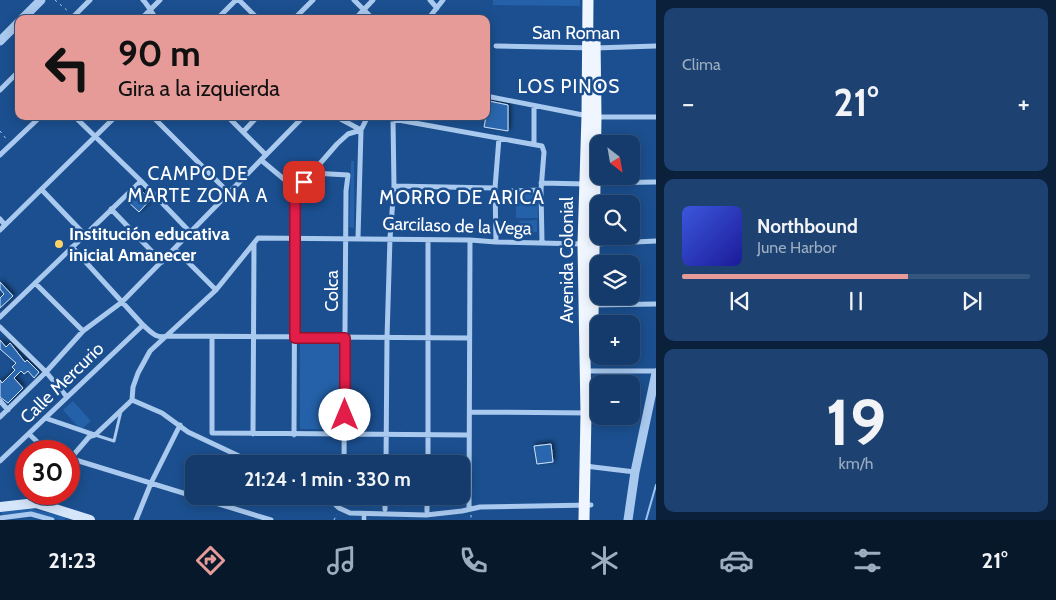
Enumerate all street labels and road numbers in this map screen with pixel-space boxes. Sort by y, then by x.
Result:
street label: San Roman [532,22,620,44]
street label: Avenida Colonial [556,196,578,323]
street label: Garcilaso de la Vega [382,212,532,240]
street label: Colca [321,270,343,312]
street label: Calle Mercurio [16,338,108,428]

